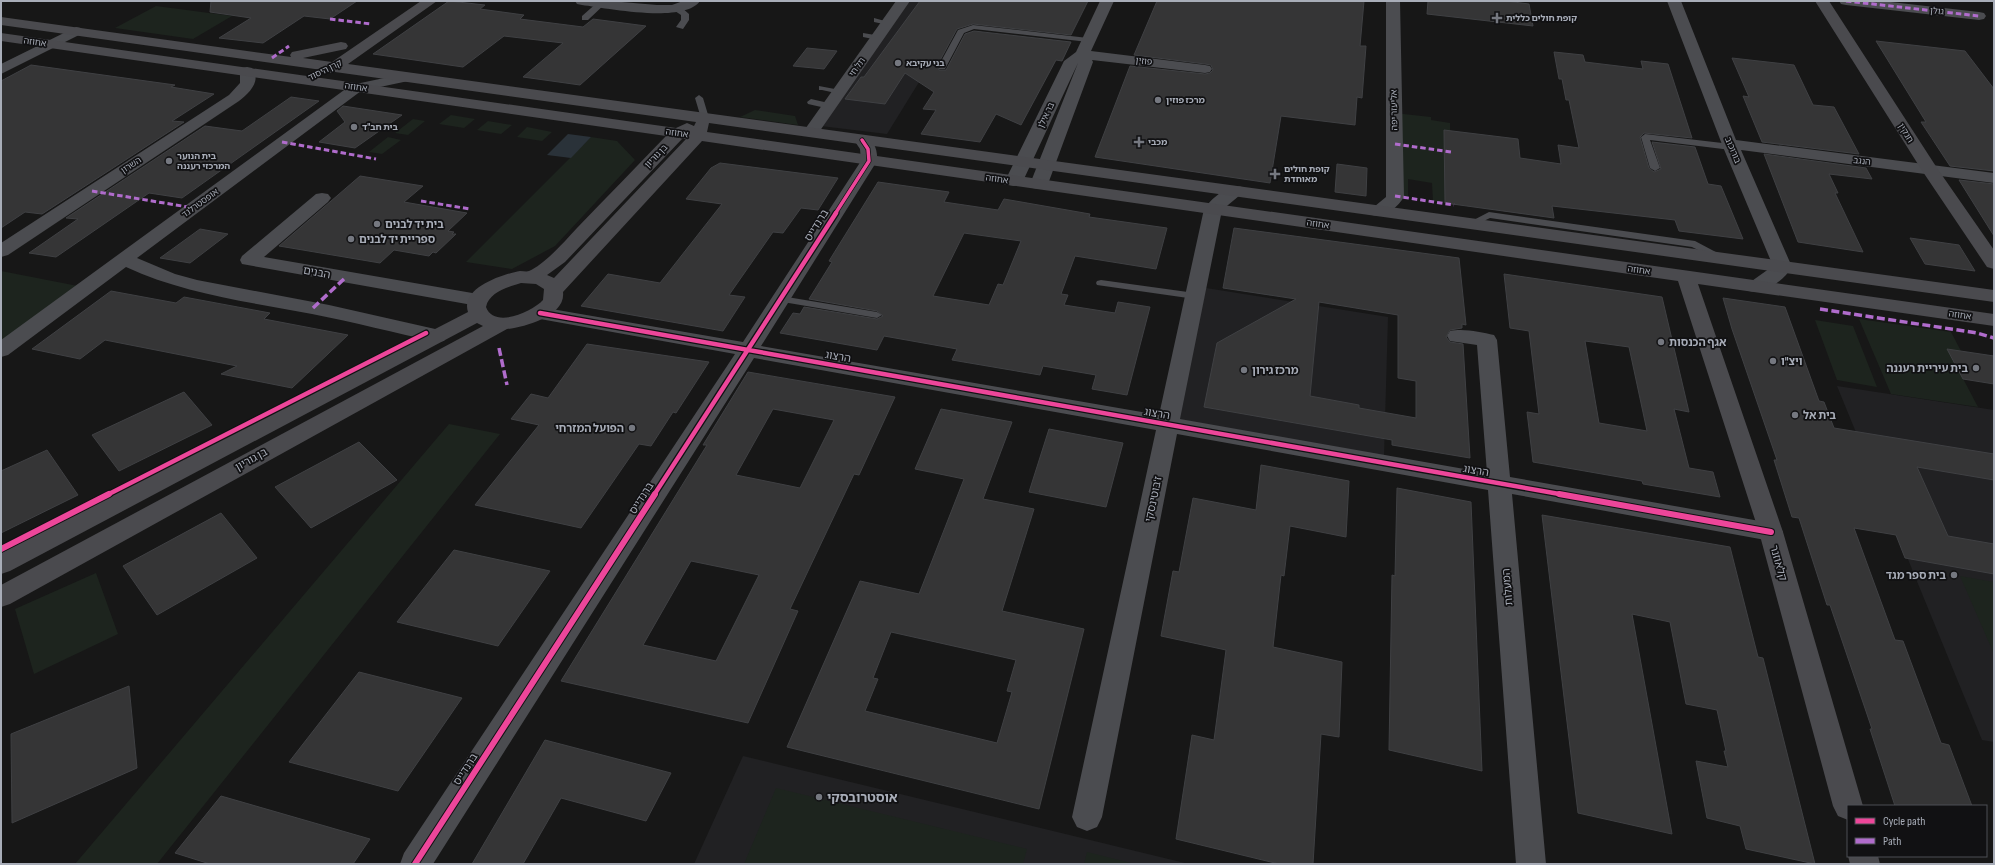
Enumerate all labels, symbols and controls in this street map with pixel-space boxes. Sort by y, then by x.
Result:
street label: גולן [1930,5,1945,18]
marker: קופת חולים כללית [1491,12,1503,24]
place label: קופת חולים כללית [1506,13,1577,24]
street label: אחוזה [23,35,47,50]
street label: פוזין [1135,55,1153,68]
street label: תל חי [847,56,868,79]
street label: קרן היסוד [306,57,344,83]
marker: בני עקיבא [893,58,903,68]
place label: בני עקיבא [906,58,945,69]
street label: אחוזה [344,80,368,95]
street label: אליעזר יפה [1389,89,1400,131]
marker: מרכז פוזין [1153,95,1163,105]
place label: מרכז פוזין [1166,95,1206,106]
street label: בר אילן [1036,101,1057,130]
marker: בית חב"ד [349,122,359,132]
place label: בית חב"ד [362,122,398,133]
street label: חנקין [1895,122,1916,145]
street label: אחוזה [665,126,689,141]
street label: בורוכוב [1722,135,1743,165]
marker: מכבי [1133,136,1145,148]
place label: מכבי [1148,137,1168,148]
street label: בן גוריון [642,142,670,170]
place label: בית הנוער המרכזי רעננה [177,151,230,172]
street label: השרון [119,155,144,176]
street label: הנגב [1853,155,1871,168]
marker: בית הנוער המרכזי רעננה [164,156,174,166]
place label: קופת חולים מאוחדת [1284,164,1330,185]
marker: קופת חולים מאוחדת [1269,168,1281,180]
street label: אחוזה [985,172,1009,187]
street label: אופסטרלנד [180,186,221,220]
street label: ברנדייס [802,207,831,244]
street label: אחוזה [1306,217,1330,232]
place label: בית יד לבנים [385,218,444,231]
marker: בית יד לבנים [372,219,382,229]
place label: ספריית יד לבנים [359,233,436,246]
marker: ספריית יד לבנים [346,234,356,244]
street label: אחוזה [1627,263,1651,278]
street label: הבנים [302,264,332,281]
street label: אחוזה [1948,308,1972,323]
place label: אגף הכנסות [1669,336,1727,349]
marker: אגף הכנסות [1656,337,1666,347]
street label: הרצוג [824,348,852,365]
place label: ויצ"ו [1781,355,1802,368]
marker: ויצ"ו [1768,356,1778,366]
place label: בית עיריית רעננה [1886,362,1968,375]
marker: בית עיריית רעננה [1971,363,1981,373]
place label: מרכז גירון [1252,364,1299,377]
marker: מרכז גירון [1239,365,1249,375]
street label: הרצוג [1143,405,1171,422]
place label: בית אל [1803,409,1837,422]
marker: בית אל [1790,410,1800,420]
place label: הפועל המזרחי [555,422,624,435]
marker: הפועל המזרחי [627,423,637,433]
street label: בן גוריון [233,445,270,474]
street label: הרצוג [1462,462,1490,479]
street label: ז'בוטינסקי [1142,475,1165,523]
street label: ברנדייס [626,480,657,517]
street label: קלאוזנר [1767,544,1790,583]
street label: המעלות [1499,568,1516,606]
place label: בית ספר מגד [1886,569,1946,582]
marker: בית ספר מגד [1949,570,1959,580]
street label: ברנדייס [450,751,481,788]
place label: אוסטרובסקי [827,790,898,806]
marker: אוסטרובסקי [814,792,824,802]
legend [1847,805,1987,857]
text: Cycle path [1883,814,1925,829]
text: Path [1883,834,1901,849]

